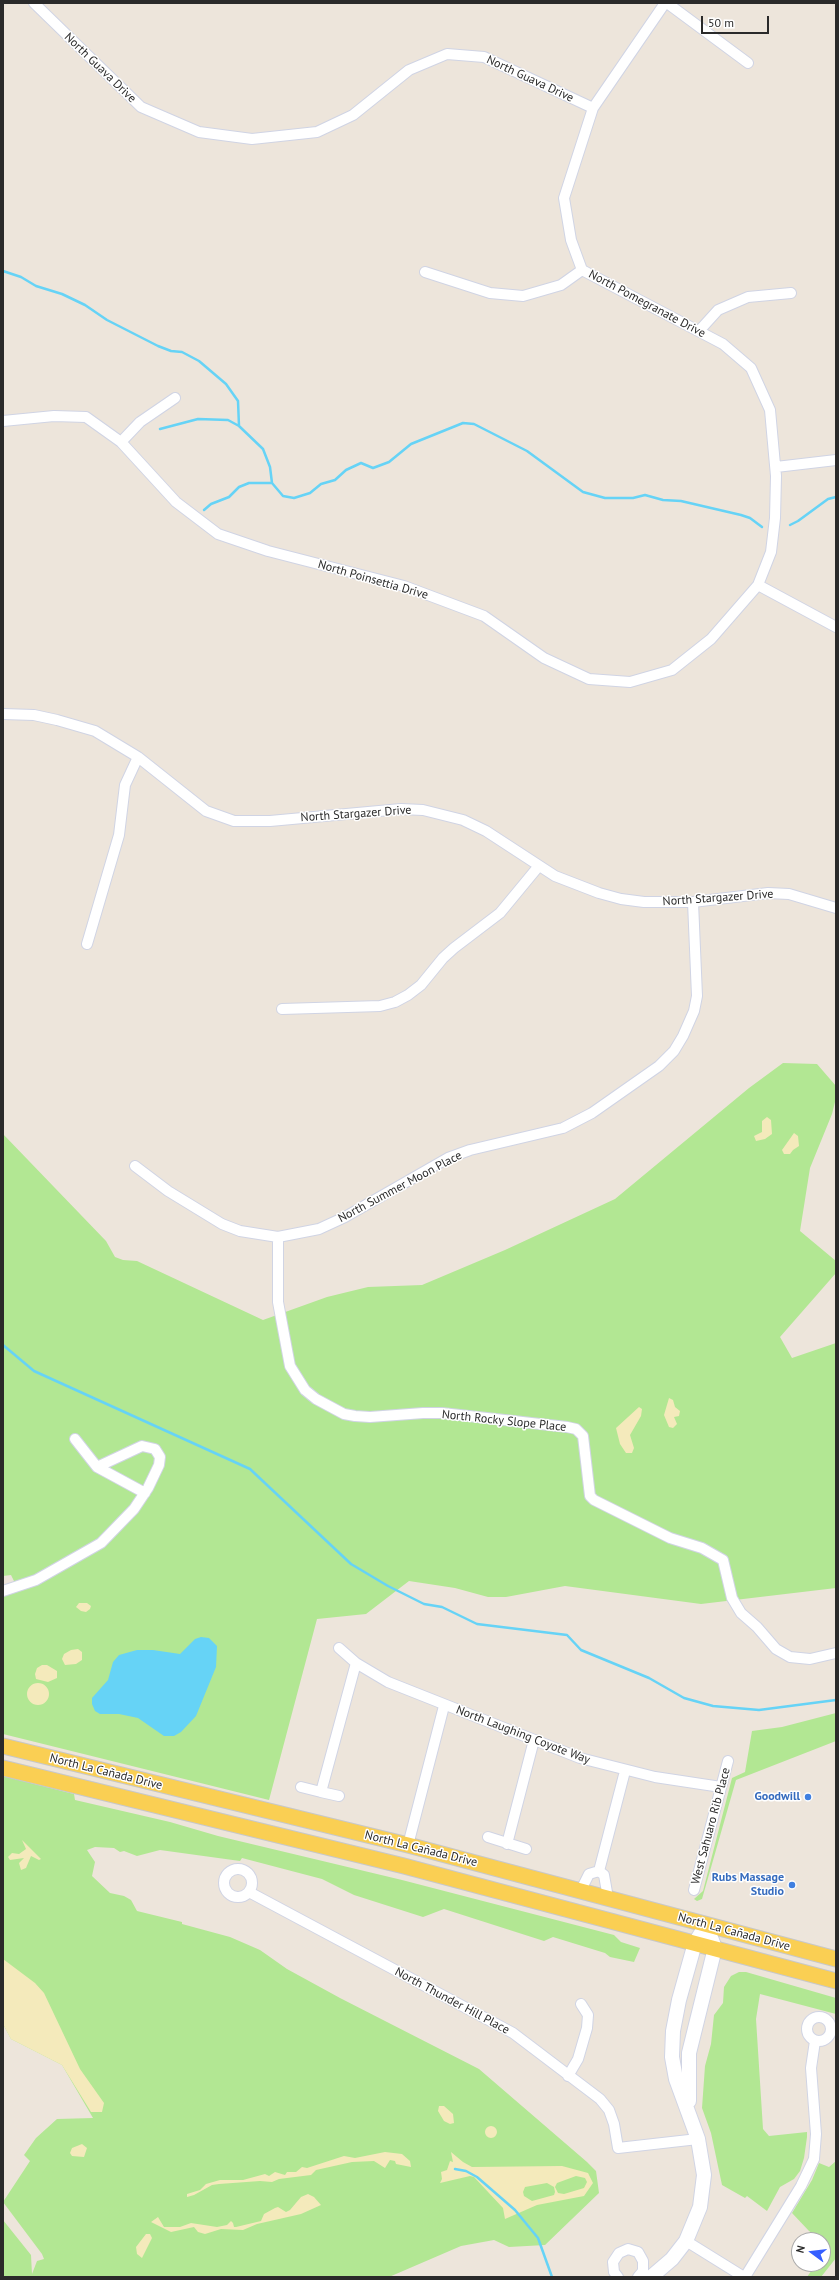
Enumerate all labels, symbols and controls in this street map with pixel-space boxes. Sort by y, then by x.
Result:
scale bar [703,8,771,34]
text: 50 m [708,15,734,30]
street label: North Guava Drive [61,30,139,106]
street label: North Guava Drive [484,53,576,105]
street label: North Pomegranate Drive [586,267,708,341]
street label: North Poinsettia Drive [316,557,430,603]
street label: North Stargazer Drive [300,803,412,825]
street label: North Stargazer Drive [662,887,774,909]
street label: North Summer Moon Place [336,1148,464,1226]
street label: North Rocky Slope Place [441,1407,567,1435]
street label: North Laughing Coyote Way [454,1703,592,1767]
street label: North La Cañada Drive [48,1751,164,1793]
street label: West Sahuaro Rib Place [688,1766,734,1886]
place label: Goodwill [754,1790,800,1804]
marker: Goodwill [803,1792,813,1802]
street label: North La Cañada Drive [363,1828,479,1870]
place label: Rubs Massage Studio [712,1871,784,1899]
marker: Rubs Massage Studio [787,1880,797,1890]
street label: North La Cañada Drive [676,1910,792,1954]
street label: North Thunder Hill Place [392,1965,512,2037]
north arrow [791,2232,831,2272]
text: N [793,2244,808,2254]

